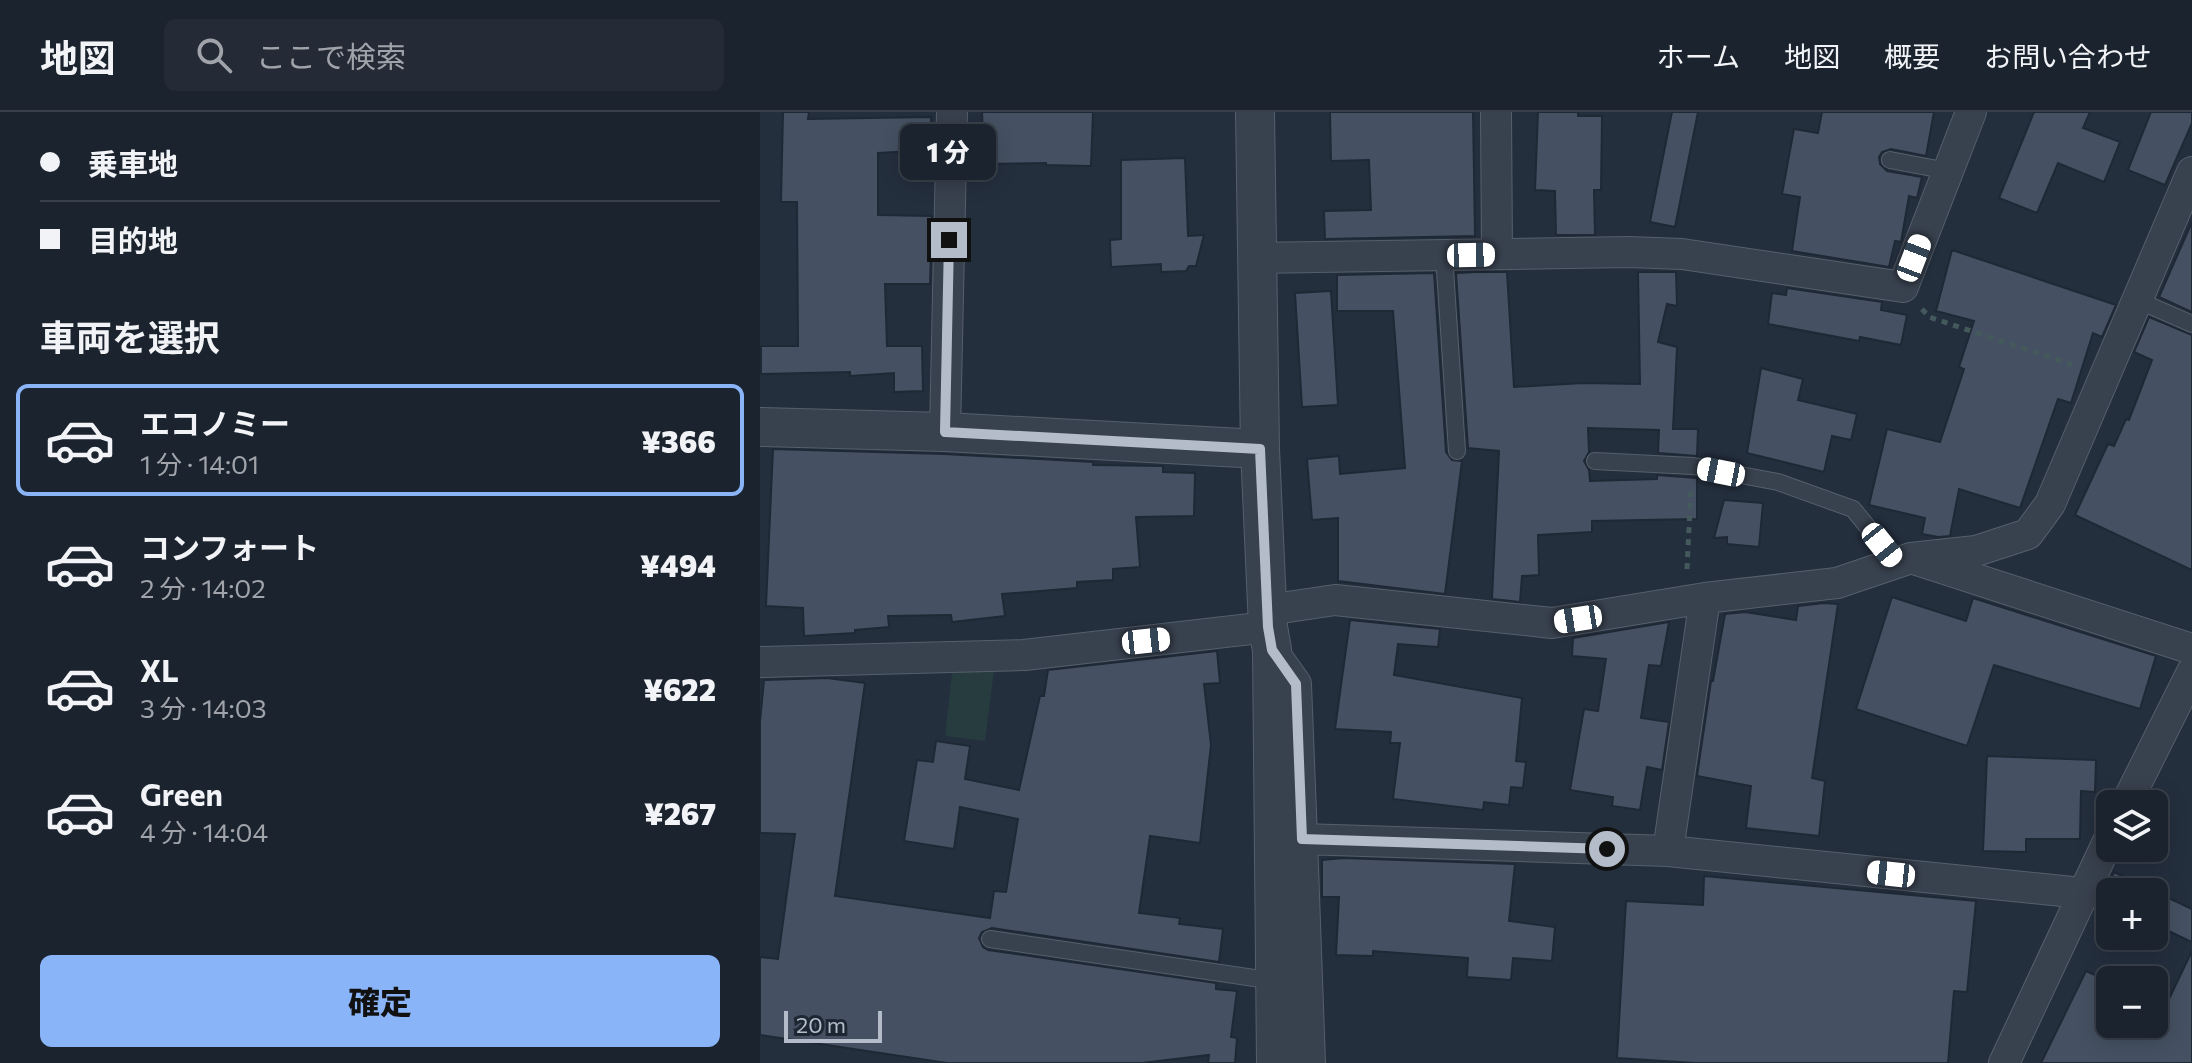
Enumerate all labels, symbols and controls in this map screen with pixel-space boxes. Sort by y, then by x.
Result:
search box [164,19,724,91]
text: 地図 [40,33,116,80]
icon: search [192,33,236,77]
text: ここで検索 [256,37,406,74]
text: ホーム [1657,39,1740,73]
text: 地図 [1784,39,1840,73]
text: 概要 [1884,39,1940,73]
text: お問い合わせ [1984,39,2152,73]
callout: 1 分 [901,124,997,180]
text: 1 分 [926,136,970,167]
text: 乗車地 [88,144,178,181]
text: 目的地 [88,221,178,258]
route end [931,222,967,258]
car [1894,231,1934,285]
car [1447,243,1495,267]
text: 車両を選択 [40,314,220,358]
icon: car [44,404,116,476]
text: エコノミー [140,404,290,441]
text: ¥366 [641,422,716,459]
text: 1 分 · 14:01 [140,448,259,479]
car [1695,456,1747,488]
car [1858,519,1906,571]
icon: car [44,528,116,600]
text: コンフォート [140,528,319,565]
text: ¥494 [640,546,716,583]
text: 2 分 · 14:02 [140,572,266,603]
car [1552,603,1604,635]
car [1121,627,1171,655]
text: XL [140,651,179,688]
icon: car [44,652,116,724]
text: ¥622 [643,670,716,707]
text: 3 分 · 14:03 [140,692,266,723]
text: Green [140,775,223,812]
icon: car [44,776,116,848]
map controls [2096,790,2168,1038]
button: layers [2096,790,2168,862]
text: ¥267 [644,794,716,831]
text: 4 分 · 14:04 [140,816,268,847]
route start [1589,831,1625,867]
car [1866,860,1916,888]
button: + [2096,878,2168,950]
button: 確定 [40,955,720,1047]
button: − [2096,966,2168,1038]
scale bar [784,1007,882,1043]
text: 20 m [796,1011,846,1038]

